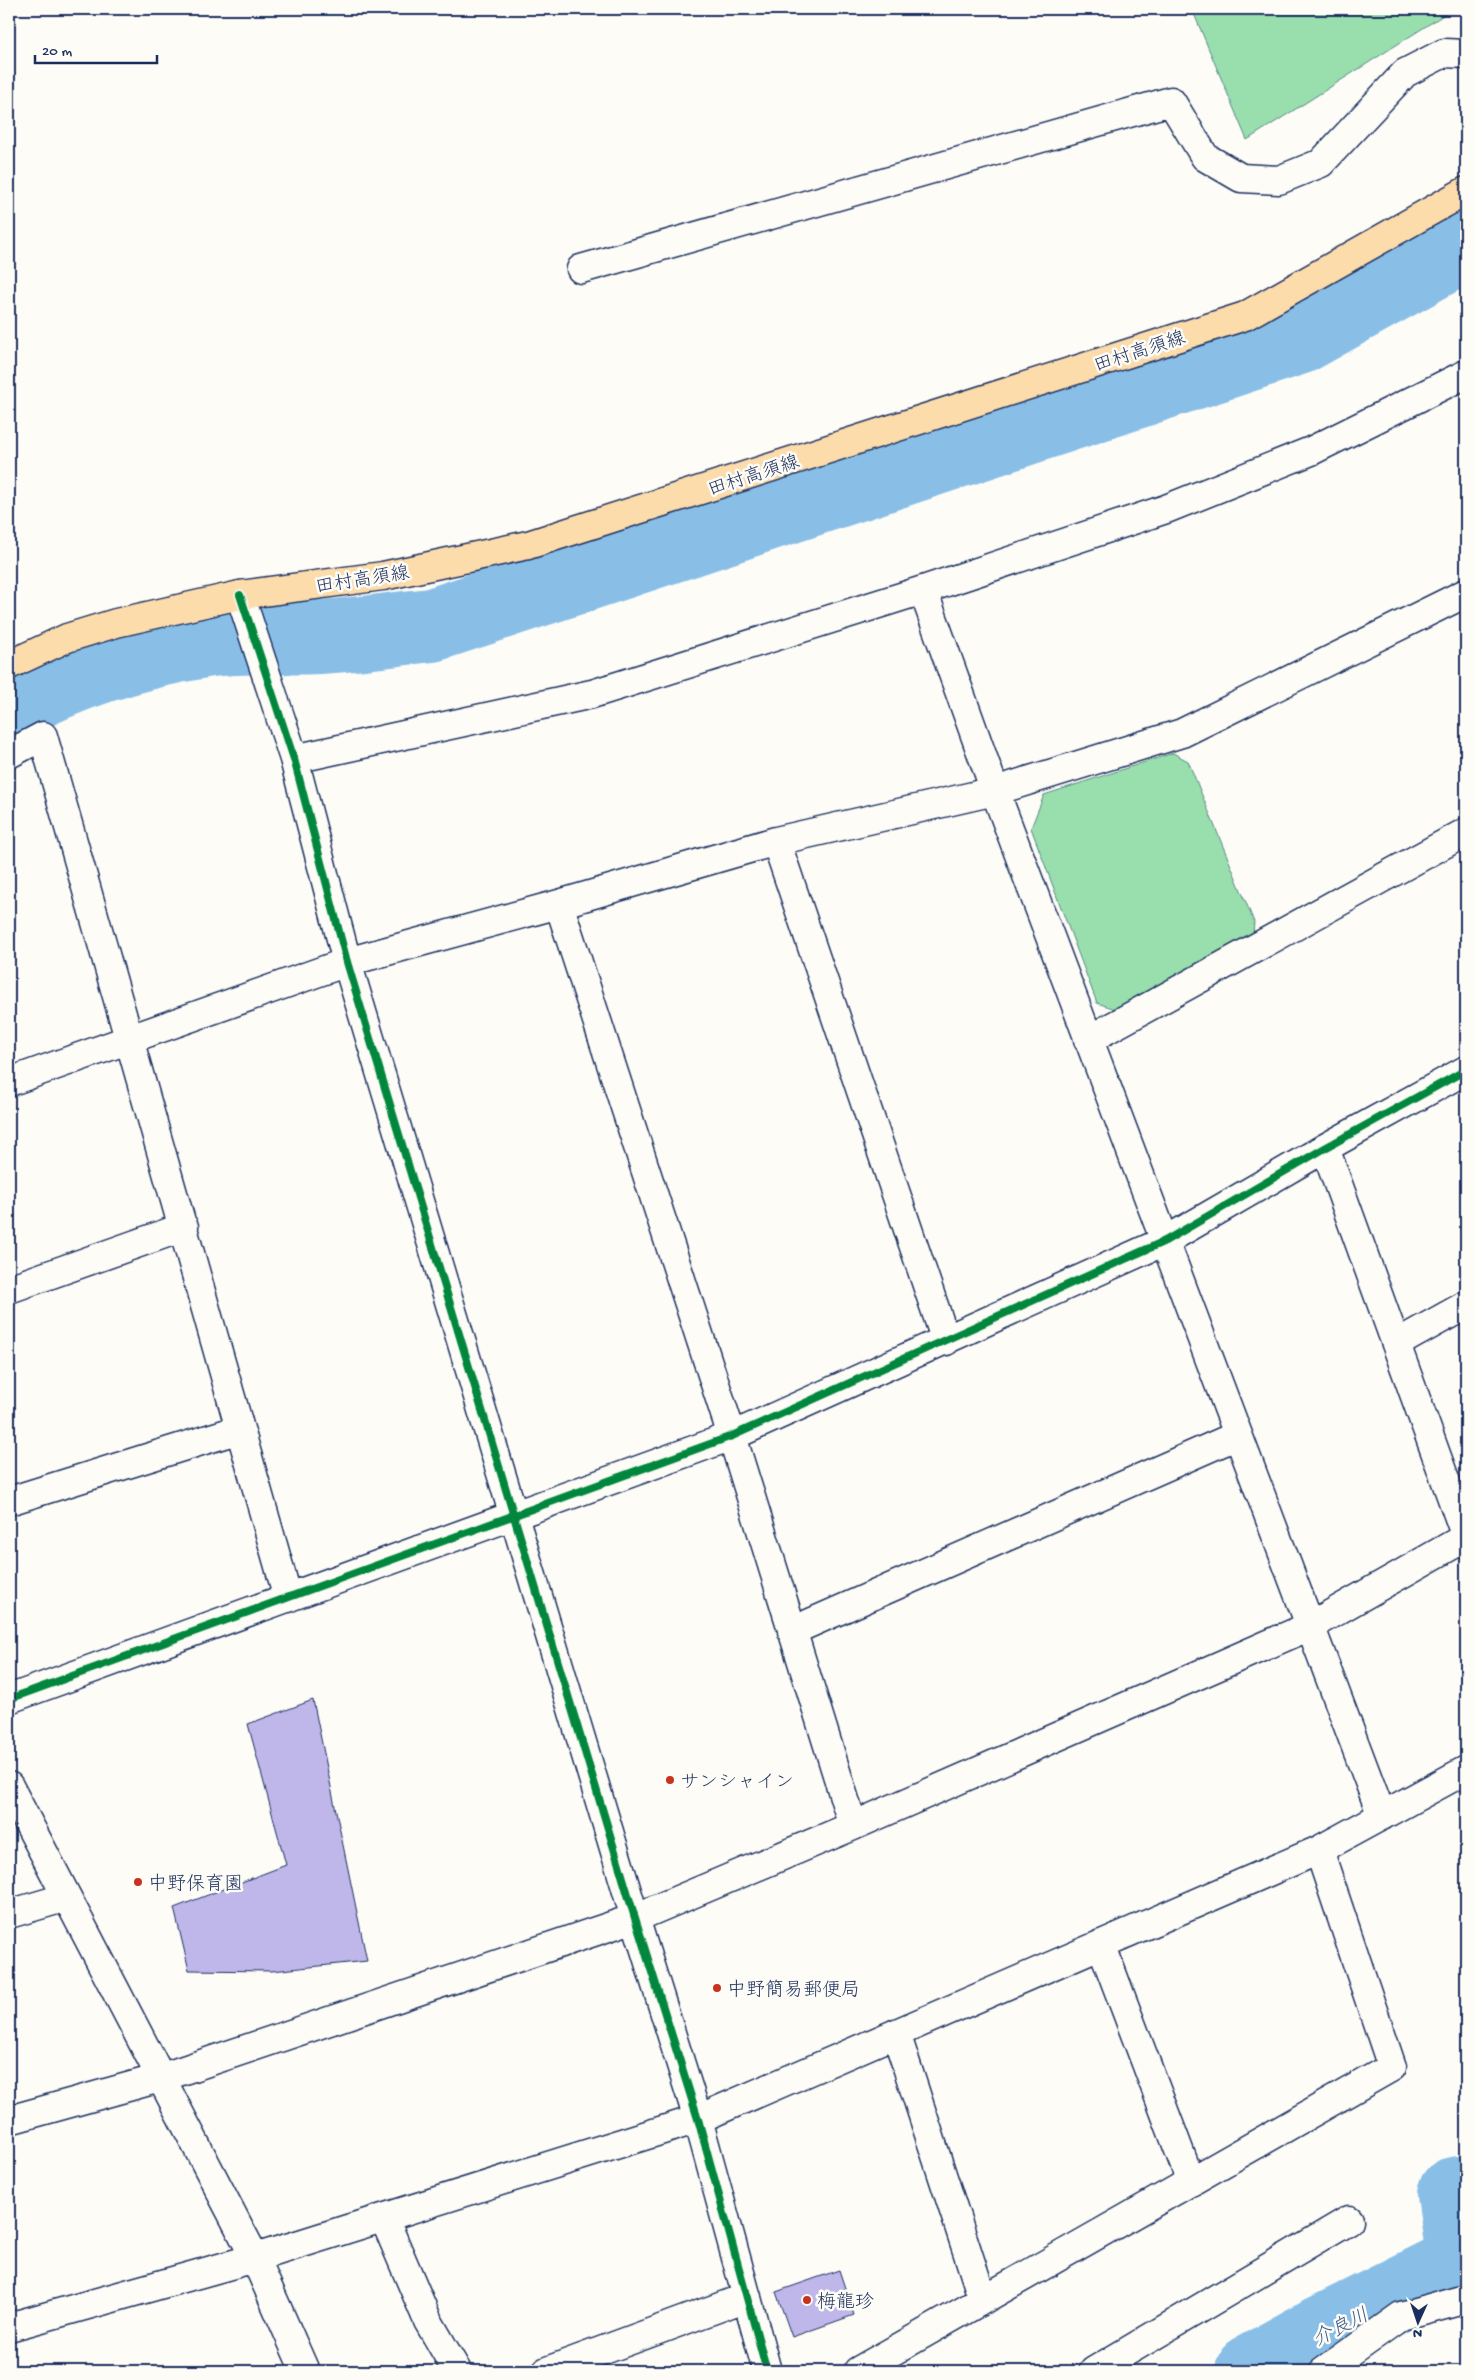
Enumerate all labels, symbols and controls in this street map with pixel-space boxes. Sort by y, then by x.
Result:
scale bar [35,32,158,64]
text: 20 m [42,43,72,61]
street label: 田村高須線 [1091,327,1189,379]
street label: 田村高須線 [705,451,803,503]
street label: 田村高須線 [314,562,411,600]
place label: サンシャイン [680,1772,794,1795]
marker: サンシャイン [664,1774,676,1786]
place label: 中野保育園 [148,1873,243,1897]
marker: 中野保育園 [132,1876,144,1888]
place label: 中野簡易郵便局 [727,1979,860,2003]
marker: 中野簡易郵便局 [711,1982,723,1994]
place label: 梅龍珍 [817,2291,874,2315]
marker: 梅龍珍 [801,2294,813,2306]
north arrow [1392,2298,1442,2348]
water label: 介良川 [1309,2303,1374,2353]
text: N [1412,2324,1422,2341]

